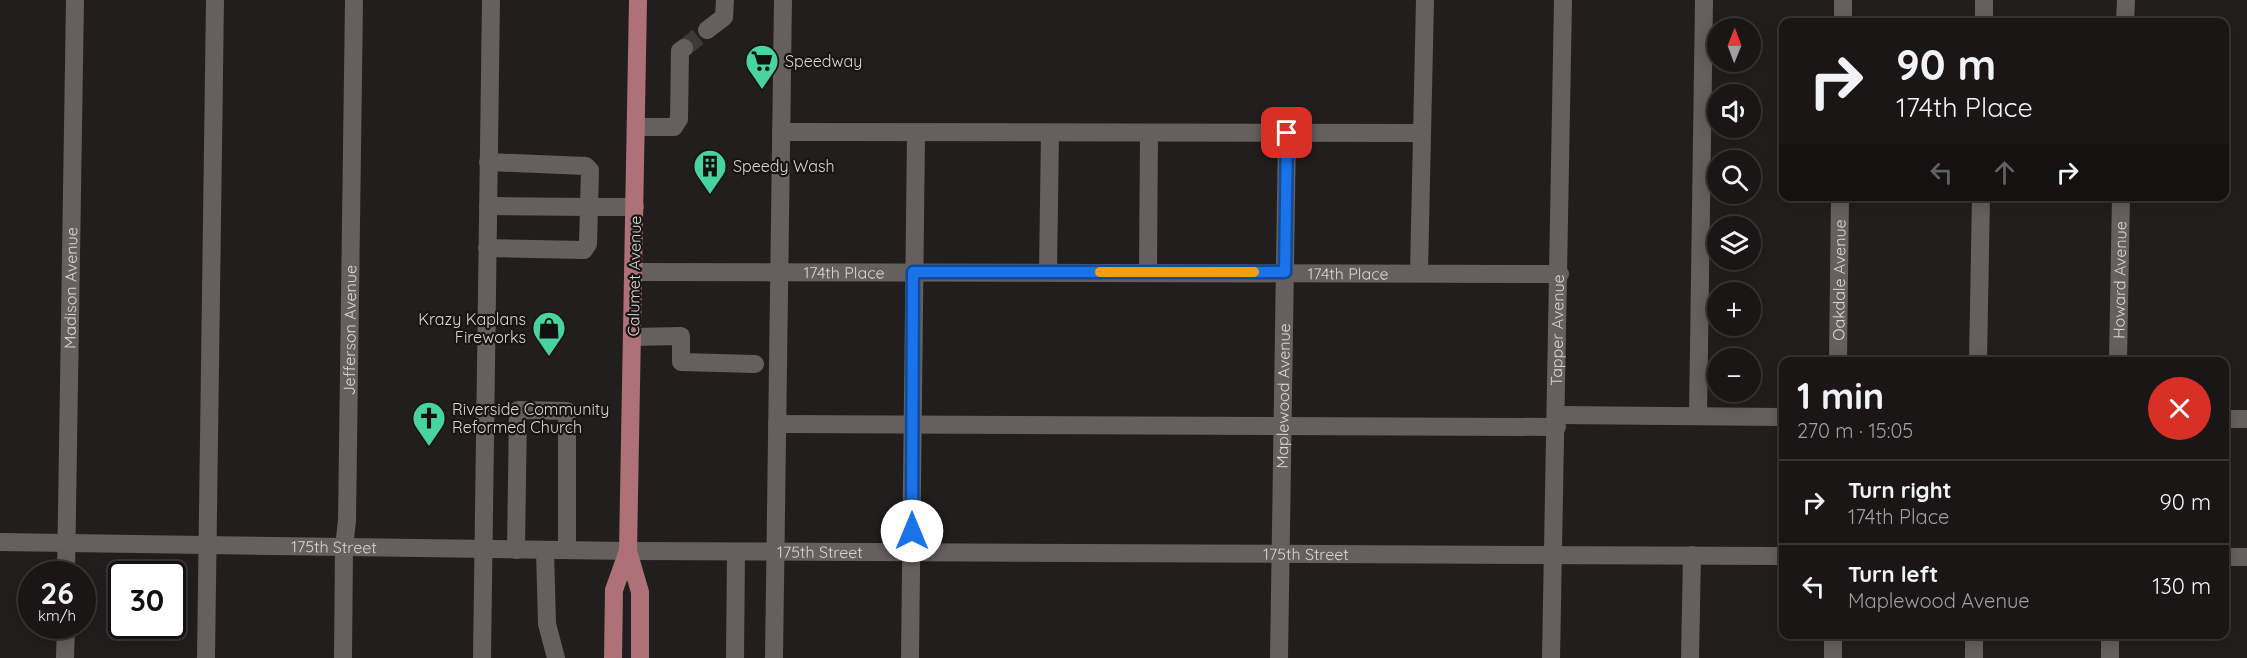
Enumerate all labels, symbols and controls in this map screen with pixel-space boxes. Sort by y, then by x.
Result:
north arrow [1707,18,1761,72]
map controls [1707,18,1761,402]
text: 90 m [1896,38,1996,91]
icon: right [1797,42,1875,120]
supermarket icon: Speedway [744,43,780,90]
place label: Speedway [785,51,862,71]
button: sound [1707,84,1761,138]
text: 174th Place [1896,90,2033,124]
pin [1261,107,1312,158]
icon: arrive [1270,116,1303,149]
building icon: Speedy Wash [692,148,728,195]
button: search [1707,150,1761,204]
place label: Speedy Wash [733,156,835,176]
icon: left [1925,156,1958,189]
icon: ahead [1988,156,2021,189]
icon: right [2051,156,2084,189]
street label: Calumet Avenue [623,215,645,337]
button: layers [1707,216,1761,270]
street label: Oakdale Avenue [1828,219,1850,341]
street label: Howard Avenue [2108,221,2131,339]
street label: Madison Avenue [60,227,81,349]
street label: 174th Place [803,262,885,283]
street label: 174th Place [1307,263,1389,284]
street label: Jefferson Avenue [339,265,360,396]
street label: Tapper Avenue [1546,274,1568,386]
button: + [1707,282,1761,336]
place label: Krazy Kaplans Fireworks [418,309,526,347]
shop icon: Krazy Kaplans Fireworks [531,310,567,357]
street label: Maplewood Avenue [1272,323,1294,469]
button: − [1707,348,1761,402]
text: 1 min [1797,373,1884,418]
button: close [2148,377,2211,440]
place label: Riverside Community Reformed Church [452,399,609,437]
church icon: Riverside Community Reformed Church [411,400,447,447]
text: 270 m · 15:05 [1797,418,1913,443]
text: Turn right [1848,476,1952,504]
icon: right [1797,486,1830,519]
text: 90 m [2160,488,2211,516]
position arrow [880,499,944,563]
text: 174th Place [1848,504,1949,529]
street label: 175th Street [291,536,377,557]
street label: 175th Street [777,542,863,562]
street label: 175th Street [1263,544,1349,564]
text: Turn left [1848,560,1938,588]
speed limit sign: 30 [108,561,186,639]
icon: left [1797,570,1830,603]
text: 130 m [2152,572,2211,600]
text: 26 [40,574,74,612]
text: Maplewood Avenue [1848,588,2030,613]
text: km/h [38,606,76,625]

